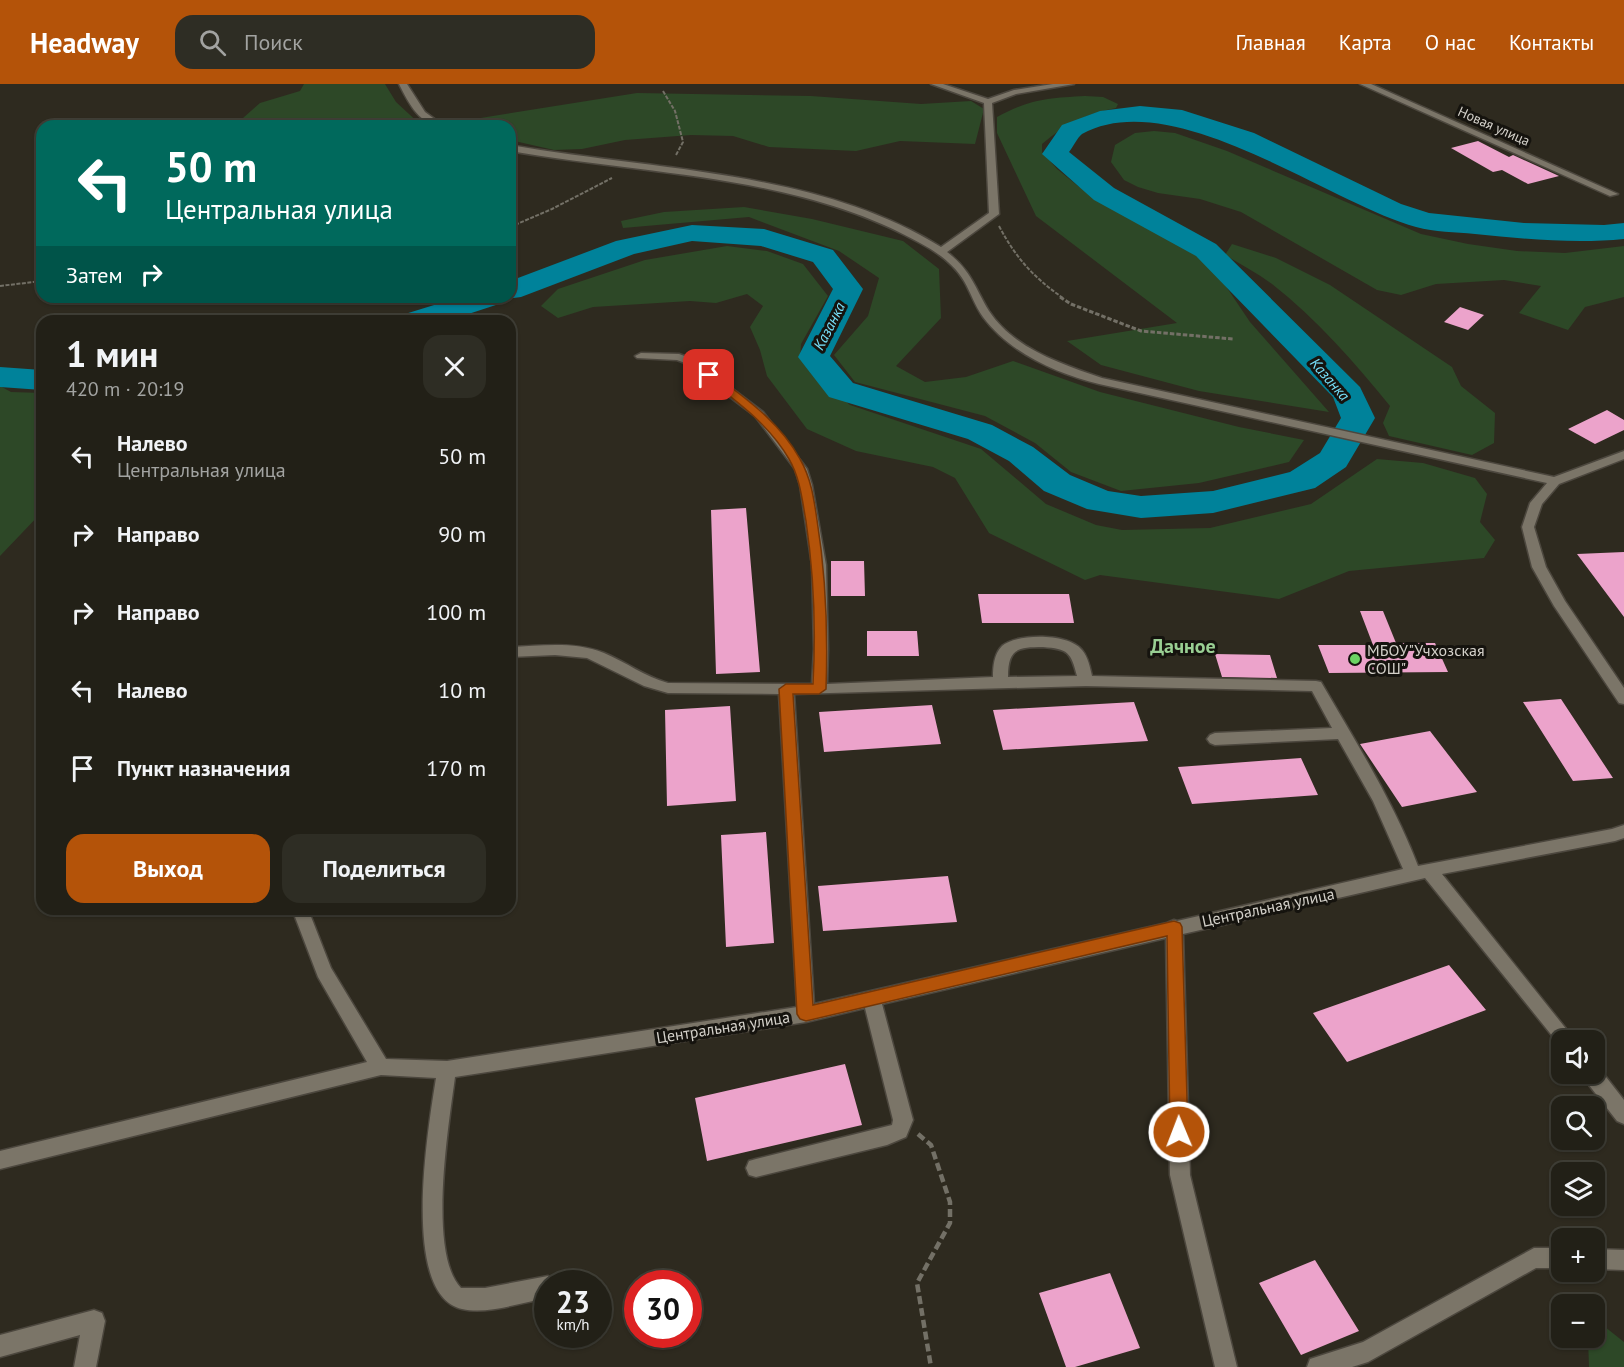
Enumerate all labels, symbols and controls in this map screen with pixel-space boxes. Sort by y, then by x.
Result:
search box [175,15,595,69]
text: Headway [30,24,139,61]
icon: search [196,26,229,59]
text: Поиск [244,28,303,56]
text: Главная [1235,29,1306,56]
text: Карта [1339,29,1392,56]
text: О нас [1425,29,1476,56]
text: Контакты [1509,29,1594,56]
street label: Новая улица [1455,102,1533,150]
text: 50 m [165,139,257,194]
icon: left [66,144,144,222]
text: Центральная улица [165,192,393,226]
icon: right [135,258,168,291]
text: Затем [66,261,123,289]
water label: Казанка [809,298,849,353]
text: 1 мин [66,330,158,377]
button: close [423,335,486,398]
pin [683,349,734,400]
water label: Казанка [1306,354,1354,405]
icon: arrive [692,358,725,391]
text: 420 m · 20:19 [66,376,184,402]
text: Налево [117,429,188,457]
icon: left [66,440,99,473]
text: 50 m [438,442,486,470]
text: Центральная улица [117,457,286,483]
icon: right [66,518,99,551]
text: Направо [117,520,200,548]
text: 90 m [438,520,486,548]
icon: right [66,596,99,629]
text: Направо [117,598,200,626]
text: 100 m [426,598,486,626]
district label: Дачное [1150,633,1216,659]
place label: МБОУ"Учхозская СОШ" [1367,640,1485,678]
marker: МБОУ"Учхозская СОШ" [1348,652,1362,666]
icon: left [66,674,99,707]
text: Налево [117,676,188,704]
text: 10 m [438,676,486,704]
icon: arrive [66,752,99,785]
text: Пункт назначения [117,754,290,782]
text: 170 m [426,754,486,782]
button: Выход [66,834,270,903]
button: Поделиться [282,834,486,903]
street label: Центральная улица [1200,883,1336,931]
street label: Центральная улица [655,1007,791,1047]
map controls [1551,1030,1605,1348]
button: sound [1551,1030,1605,1084]
button: search [1551,1096,1605,1150]
position arrow [1147,1100,1211,1164]
button: layers [1551,1162,1605,1216]
button: + [1551,1228,1605,1282]
speed limit sign: 30 [624,1270,702,1348]
text: 23 [556,1282,590,1321]
button: − [1551,1294,1605,1348]
text: km/h [557,1315,589,1334]

